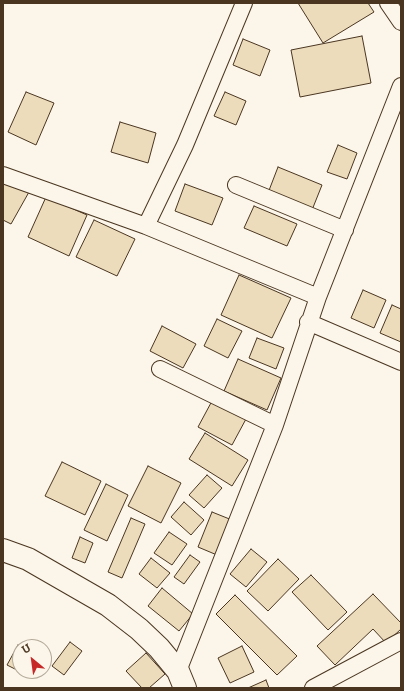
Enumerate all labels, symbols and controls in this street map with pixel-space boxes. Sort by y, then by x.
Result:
north arrow [12,639,52,679]
text: U [20,641,33,657]

